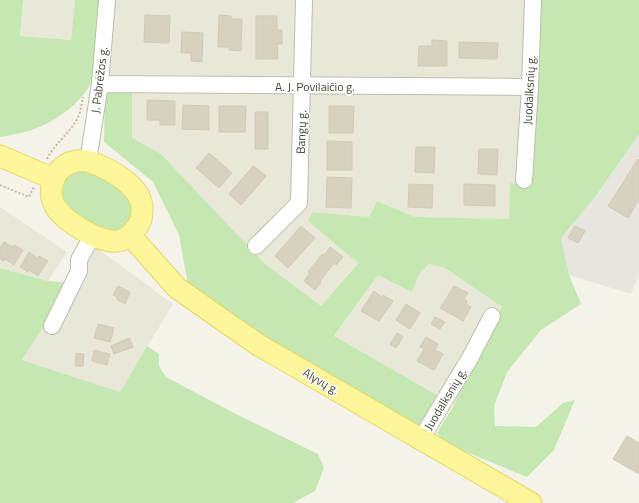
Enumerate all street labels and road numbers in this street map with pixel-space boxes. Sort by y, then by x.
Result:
street label: J. Pabrėžos g. [85,46,113,114]
street label: Juodalksnių g. [518,55,540,125]
street label: A. J. Povilaičio g. [275,77,355,96]
street label: Bangų g. [291,110,311,154]
street label: Alyvų g. [299,363,343,399]
street label: Juodalksnių g. [419,364,471,434]

